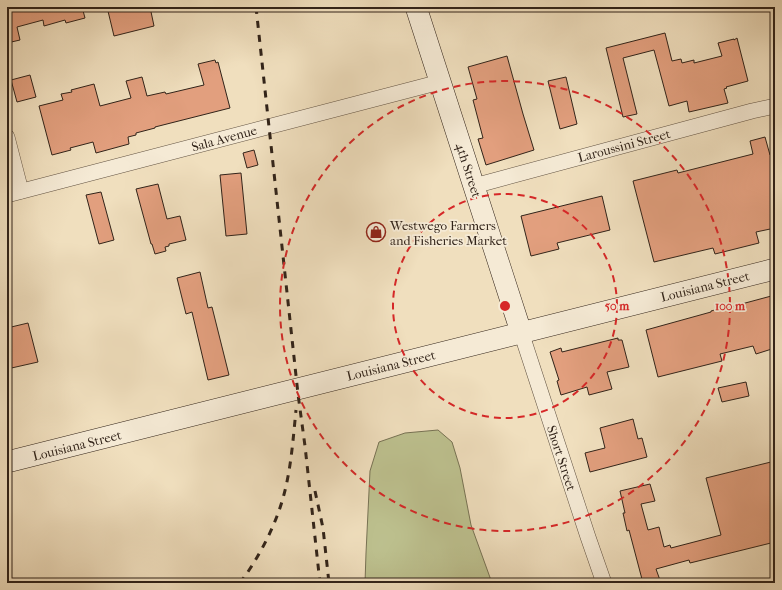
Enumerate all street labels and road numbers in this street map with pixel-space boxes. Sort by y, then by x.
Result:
street label: Sala Avenue [190,122,259,154]
street label: Laroussini Street [576,126,672,165]
street label: 4th Street [453,141,485,200]
street label: Louisiana Street [659,268,751,305]
street label: Louisiana Street [345,347,437,384]
street label: Short Street [544,424,579,493]
street label: Louisiana Street [31,427,123,464]

